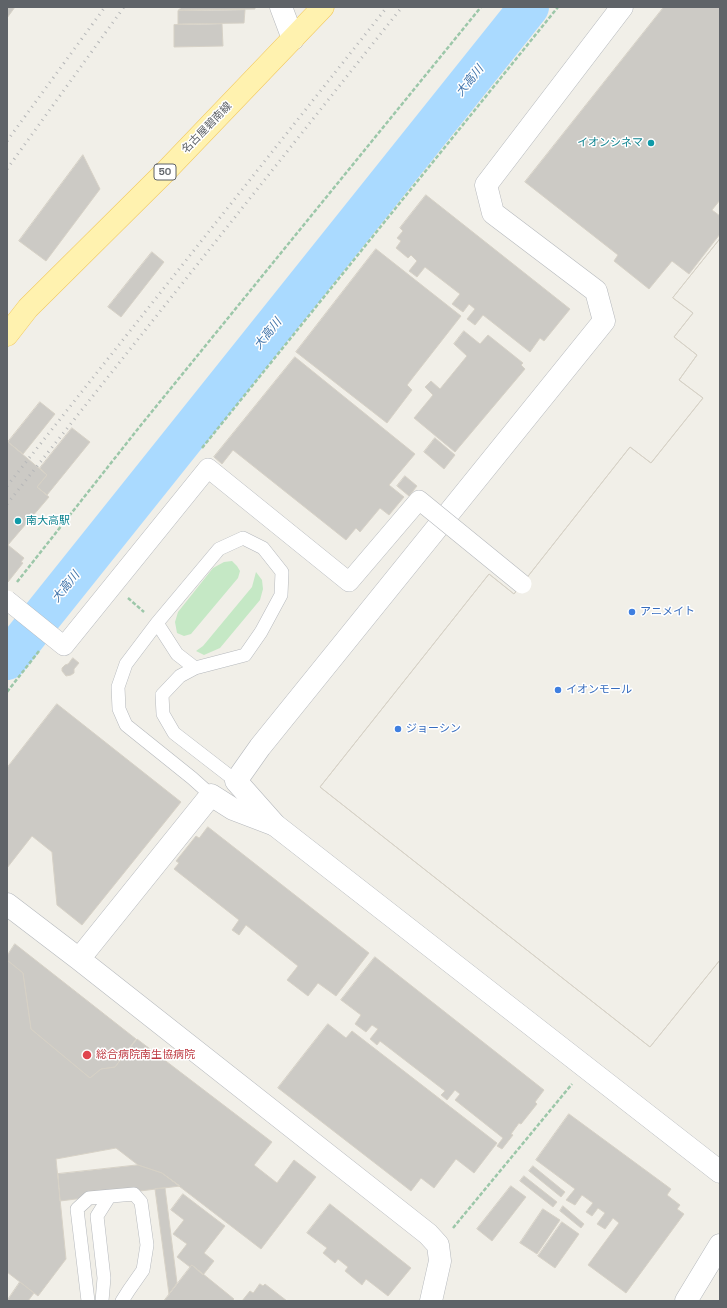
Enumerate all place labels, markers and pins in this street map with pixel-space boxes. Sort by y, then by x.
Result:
place label: イオンシネマ [577,136,643,150]
marker: イオンシネマ [646,138,656,148]
place label: 南大高駅 [26,514,70,528]
marker: 南大高駅 [13,516,23,526]
place label: アニメイト [640,605,695,619]
marker: アニメイト [627,607,637,617]
place label: イオンモール [566,683,632,697]
marker: イオンモール [553,685,563,695]
place label: ジョーシン [406,722,461,736]
marker: ジョーシン [393,724,403,734]
place label: 総合病院南生協病院 [96,1048,195,1062]
marker: 総合病院南生協病院 [81,1049,93,1061]

